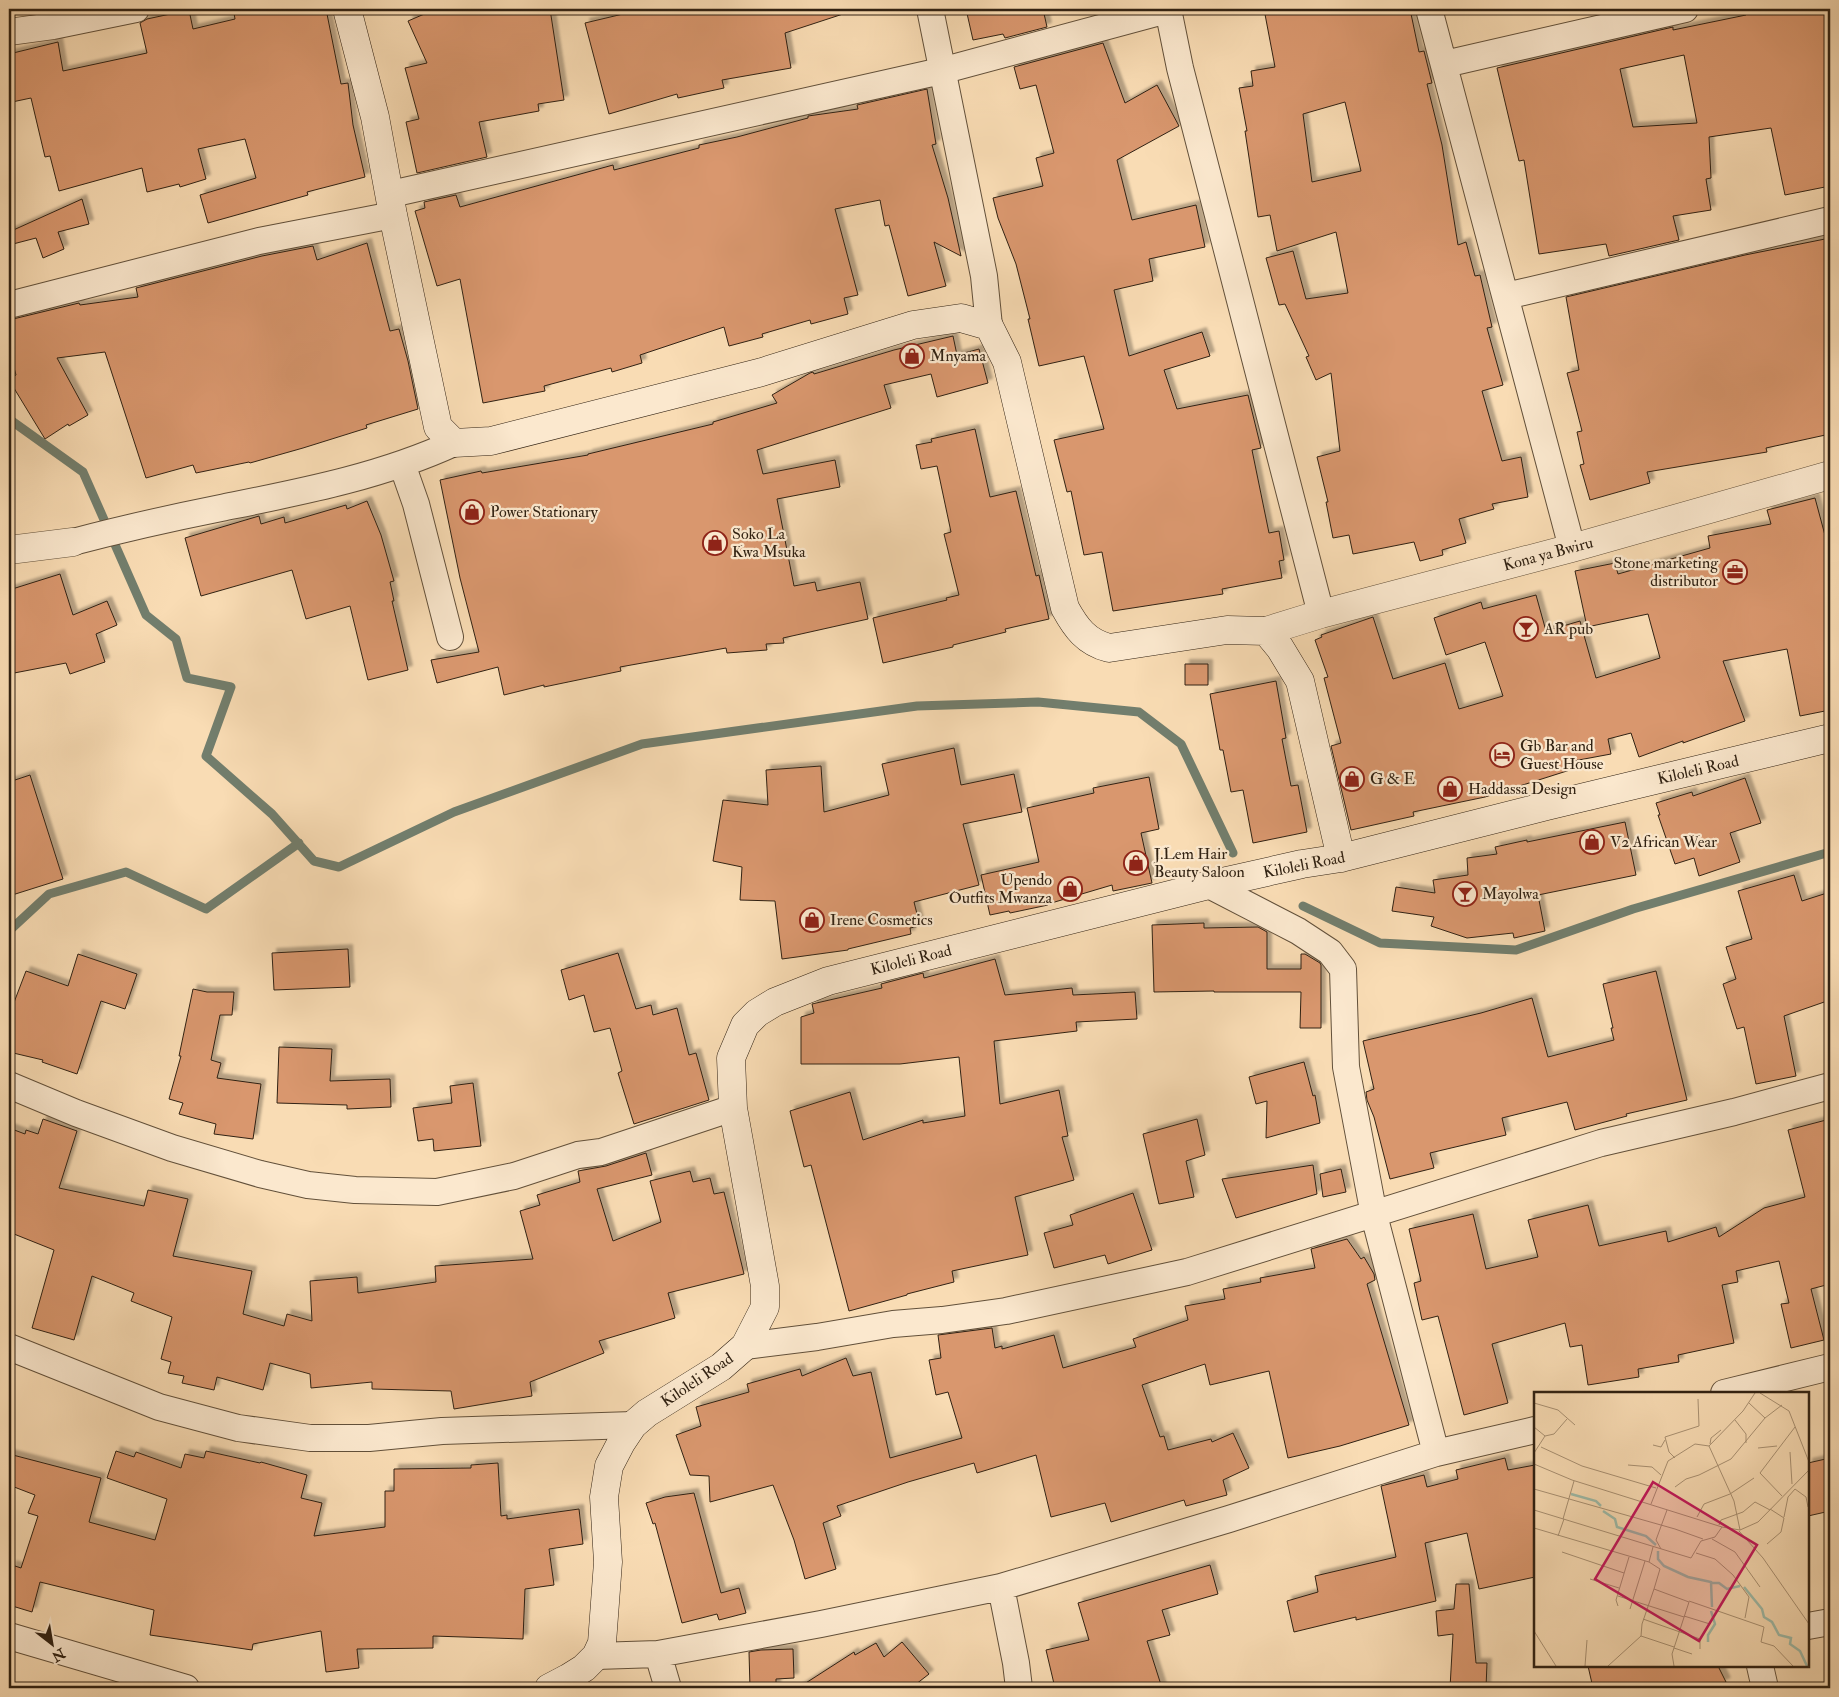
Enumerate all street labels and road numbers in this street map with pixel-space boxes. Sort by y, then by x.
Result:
street label: Kona ya Bwiru [1501,532,1595,576]
street label: Kiloleli Road [1655,751,1741,789]
street label: Kiloleli Road [1261,847,1347,883]
street label: Kiloleli Road [868,940,954,980]
street label: Kiloleli Road [657,1348,737,1411]

